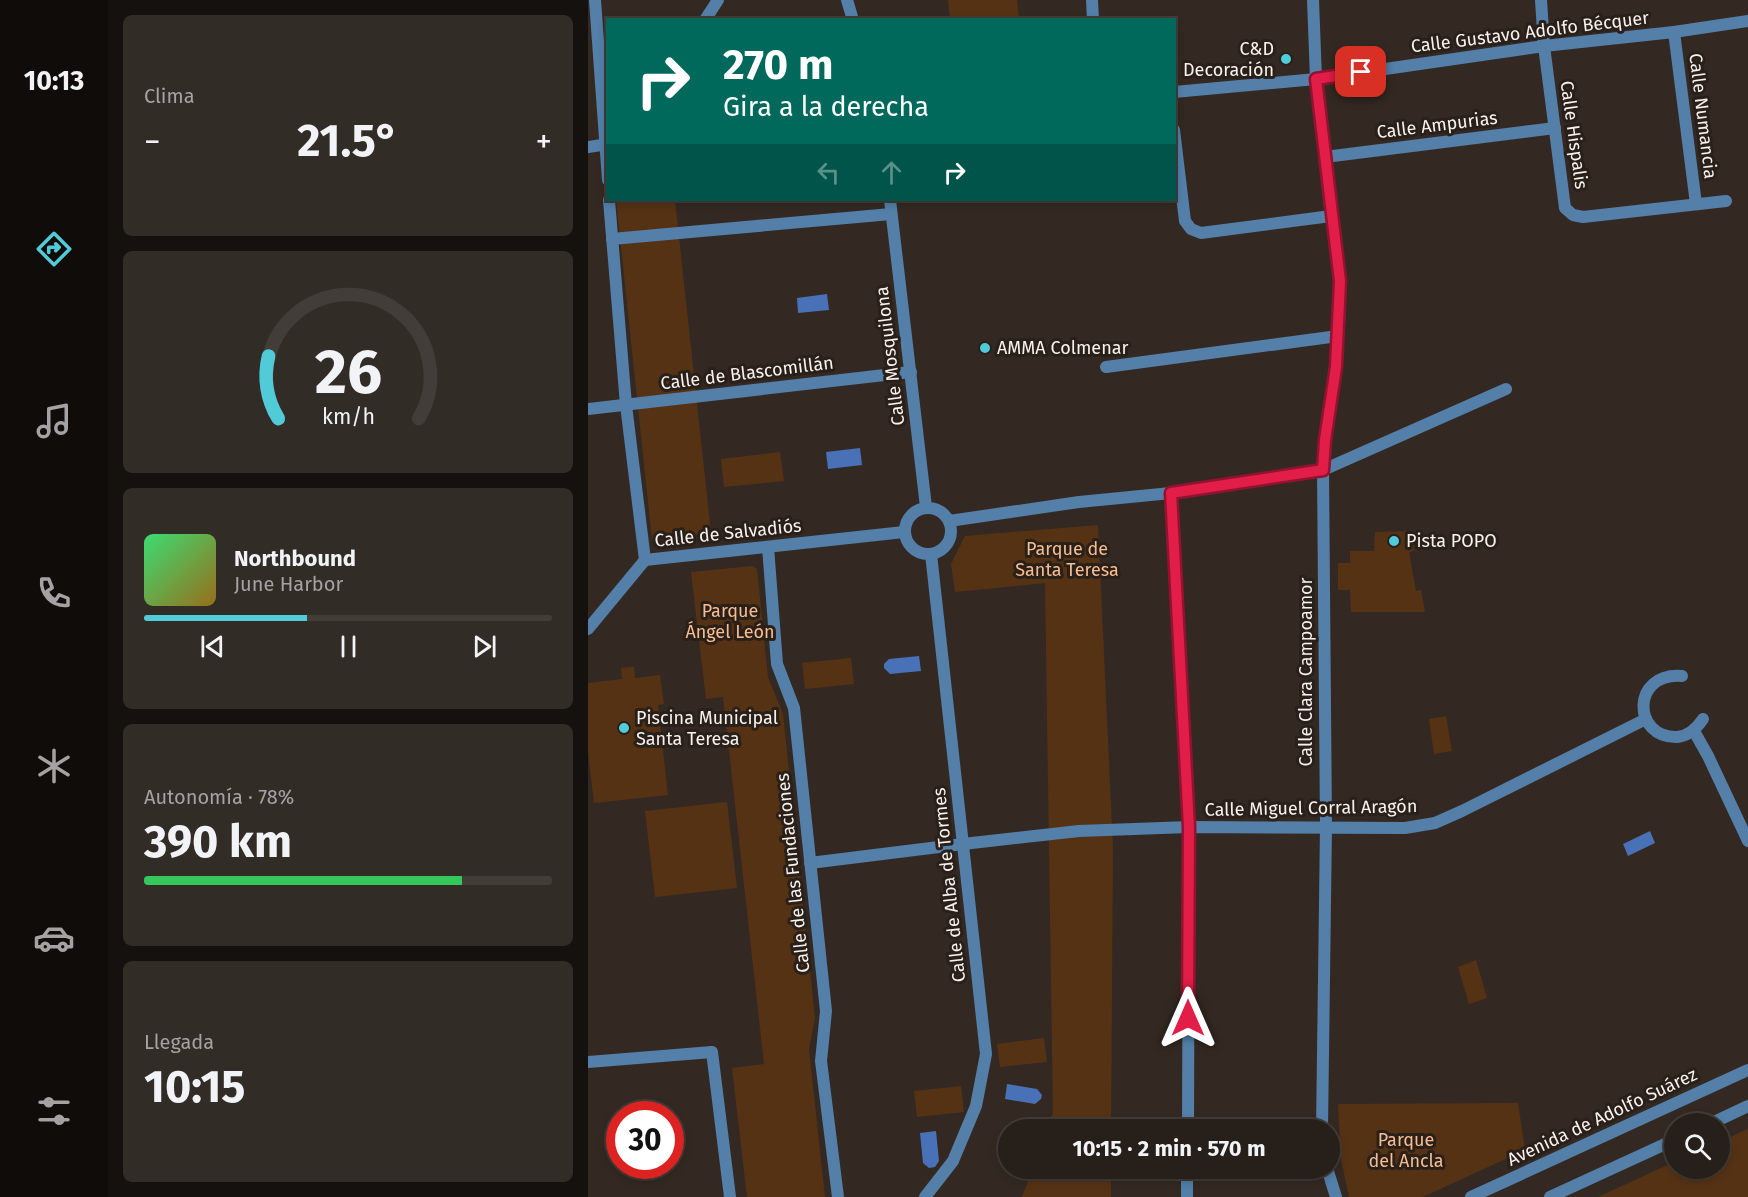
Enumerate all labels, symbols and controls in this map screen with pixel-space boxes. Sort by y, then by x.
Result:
street label: Calle Gustavo Adolfo Bécquer [1410,6,1650,58]
place label: C&D Decoración [1183,38,1274,81]
text: 270 m [723,40,834,90]
icon: right [624,42,702,120]
pin [1335,46,1386,97]
marker: C&D Decoración [1279,52,1293,66]
street label: Calle Numancia [1684,52,1722,180]
icon: arrive [1344,55,1377,88]
text: 10:13 [24,65,84,97]
street label: Calle Hispalis [1556,79,1592,191]
text: Clima [144,84,195,108]
text: Gira a la derecha [723,91,929,123]
street label: Calle Ampurias [1375,107,1499,143]
text: 21.5° [297,114,399,168]
text: − [144,122,161,162]
text: + [536,122,552,162]
icon: left [812,156,845,189]
icon: ahead [875,156,908,189]
icon: right [938,156,971,189]
icon: directions [33,228,75,270]
street label: Calle Mosquilona [871,285,909,427]
text: 26 [314,335,382,410]
place label: AMMA Colmenar [997,337,1128,359]
marker: AMMA Colmenar [978,341,992,355]
street label: Calle de Blascomillán [659,351,835,395]
icon: music [33,400,75,442]
text: km/h [321,405,375,431]
street label: Calle de Salvadiós [653,514,803,552]
place label: Pista POPO [1406,530,1497,552]
marker: Pista POPO [1387,534,1401,548]
park label: Parque de Santa Teresa [1015,538,1119,581]
text: Northbound [234,545,356,572]
icon: phone [33,572,75,614]
text: June Harbor [234,572,343,596]
street label: Calle Clara Campoamor [1295,577,1317,767]
park label: Parque Ángel León [685,600,775,643]
icon: previous [196,630,229,663]
icon: pause [332,630,365,663]
icon: next [468,630,501,663]
place label: Piscina Municipal Santa Teresa [636,707,778,750]
marker: Piscina Municipal Santa Teresa [617,721,631,735]
icon: climate [33,745,75,787]
street label: Calle de las Fundaciones [772,772,814,974]
text: Autonomía · 78% [144,785,294,809]
street label: Calle de Alba de Tormes [928,787,970,983]
street label: Calle Miguel Corral Aragón [1204,795,1418,821]
text: 390 km [144,815,292,869]
icon: car [33,917,75,959]
position arrow [1156,986,1220,1050]
text: Llegada [144,1030,214,1054]
text: 10:15 [144,1060,245,1114]
street label: Avenida de Adolfo Suárez [1503,1063,1701,1171]
icon: filters [33,1090,75,1132]
speed limit sign: 30 [606,1101,684,1179]
map controls [1664,1113,1730,1179]
button: search [1664,1113,1730,1179]
park label: Parque del Ancla [1368,1129,1444,1172]
text: 10:15 · 2 min · 570 m [1072,1135,1266,1162]

